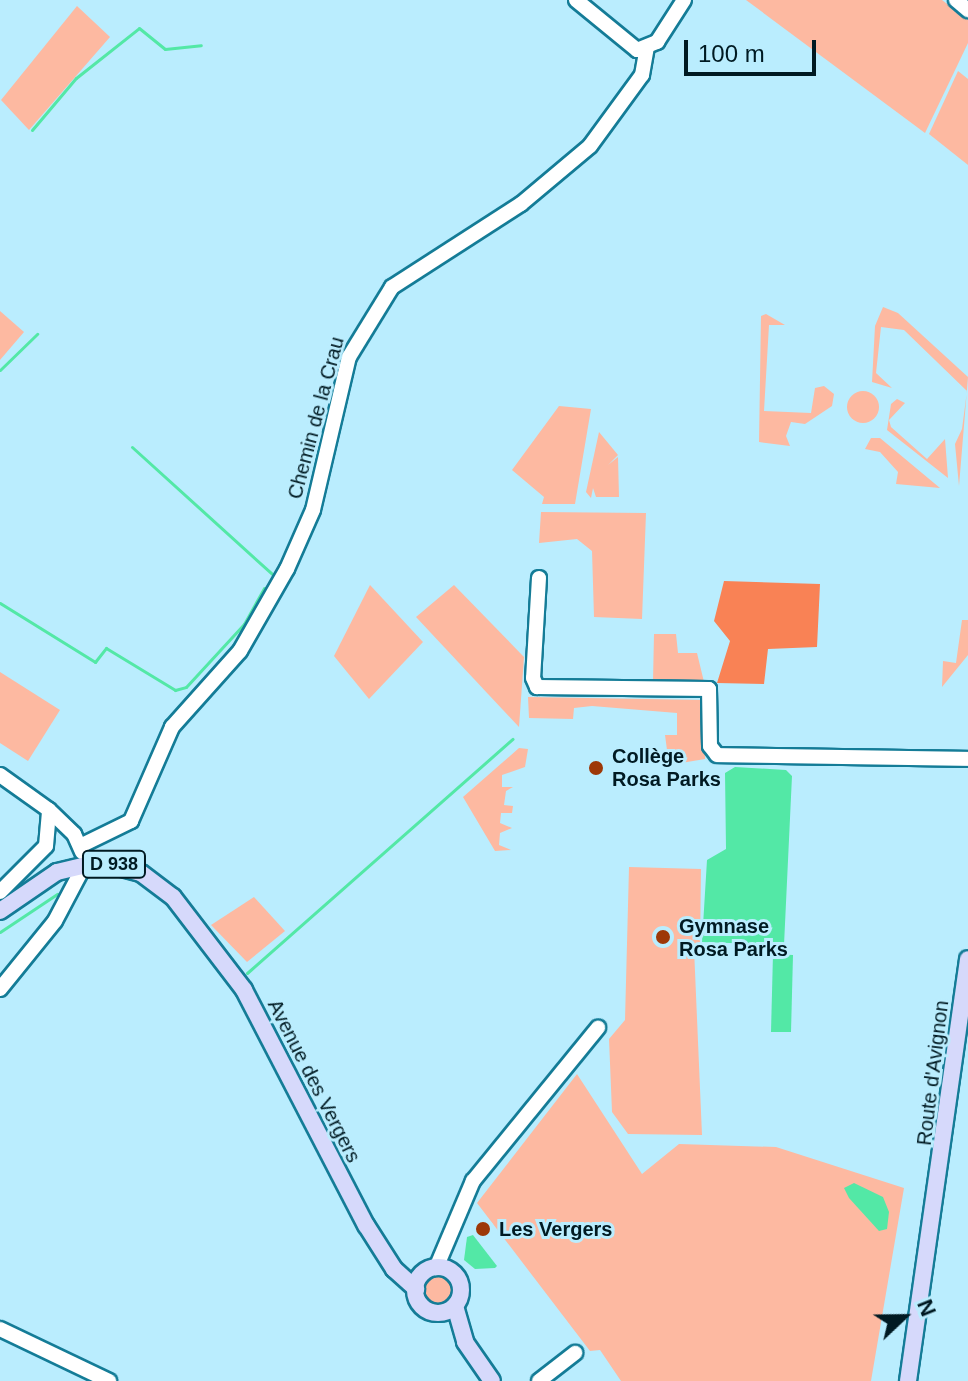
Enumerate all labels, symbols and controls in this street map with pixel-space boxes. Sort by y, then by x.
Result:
scale bar [688,24,820,74]
text: 100 m [698,40,765,67]
street label: Chemin de la Crau [283,334,349,502]
place label: Collège Rosa Parks [612,744,721,791]
marker: Collège Rosa Parks [587,759,605,777]
road number: D 938 [80,850,148,878]
place label: Gymnase Rosa Parks [679,914,788,961]
marker: Gymnase Rosa Parks [654,928,672,946]
street label: Avenue des Vergers [263,995,365,1167]
street label: Route d'Avignon [912,999,954,1147]
place label: Les Vergers [499,1217,612,1241]
marker: Les Vergers [474,1220,492,1238]
north arrow [864,1277,944,1357]
text: N [912,1296,941,1320]

